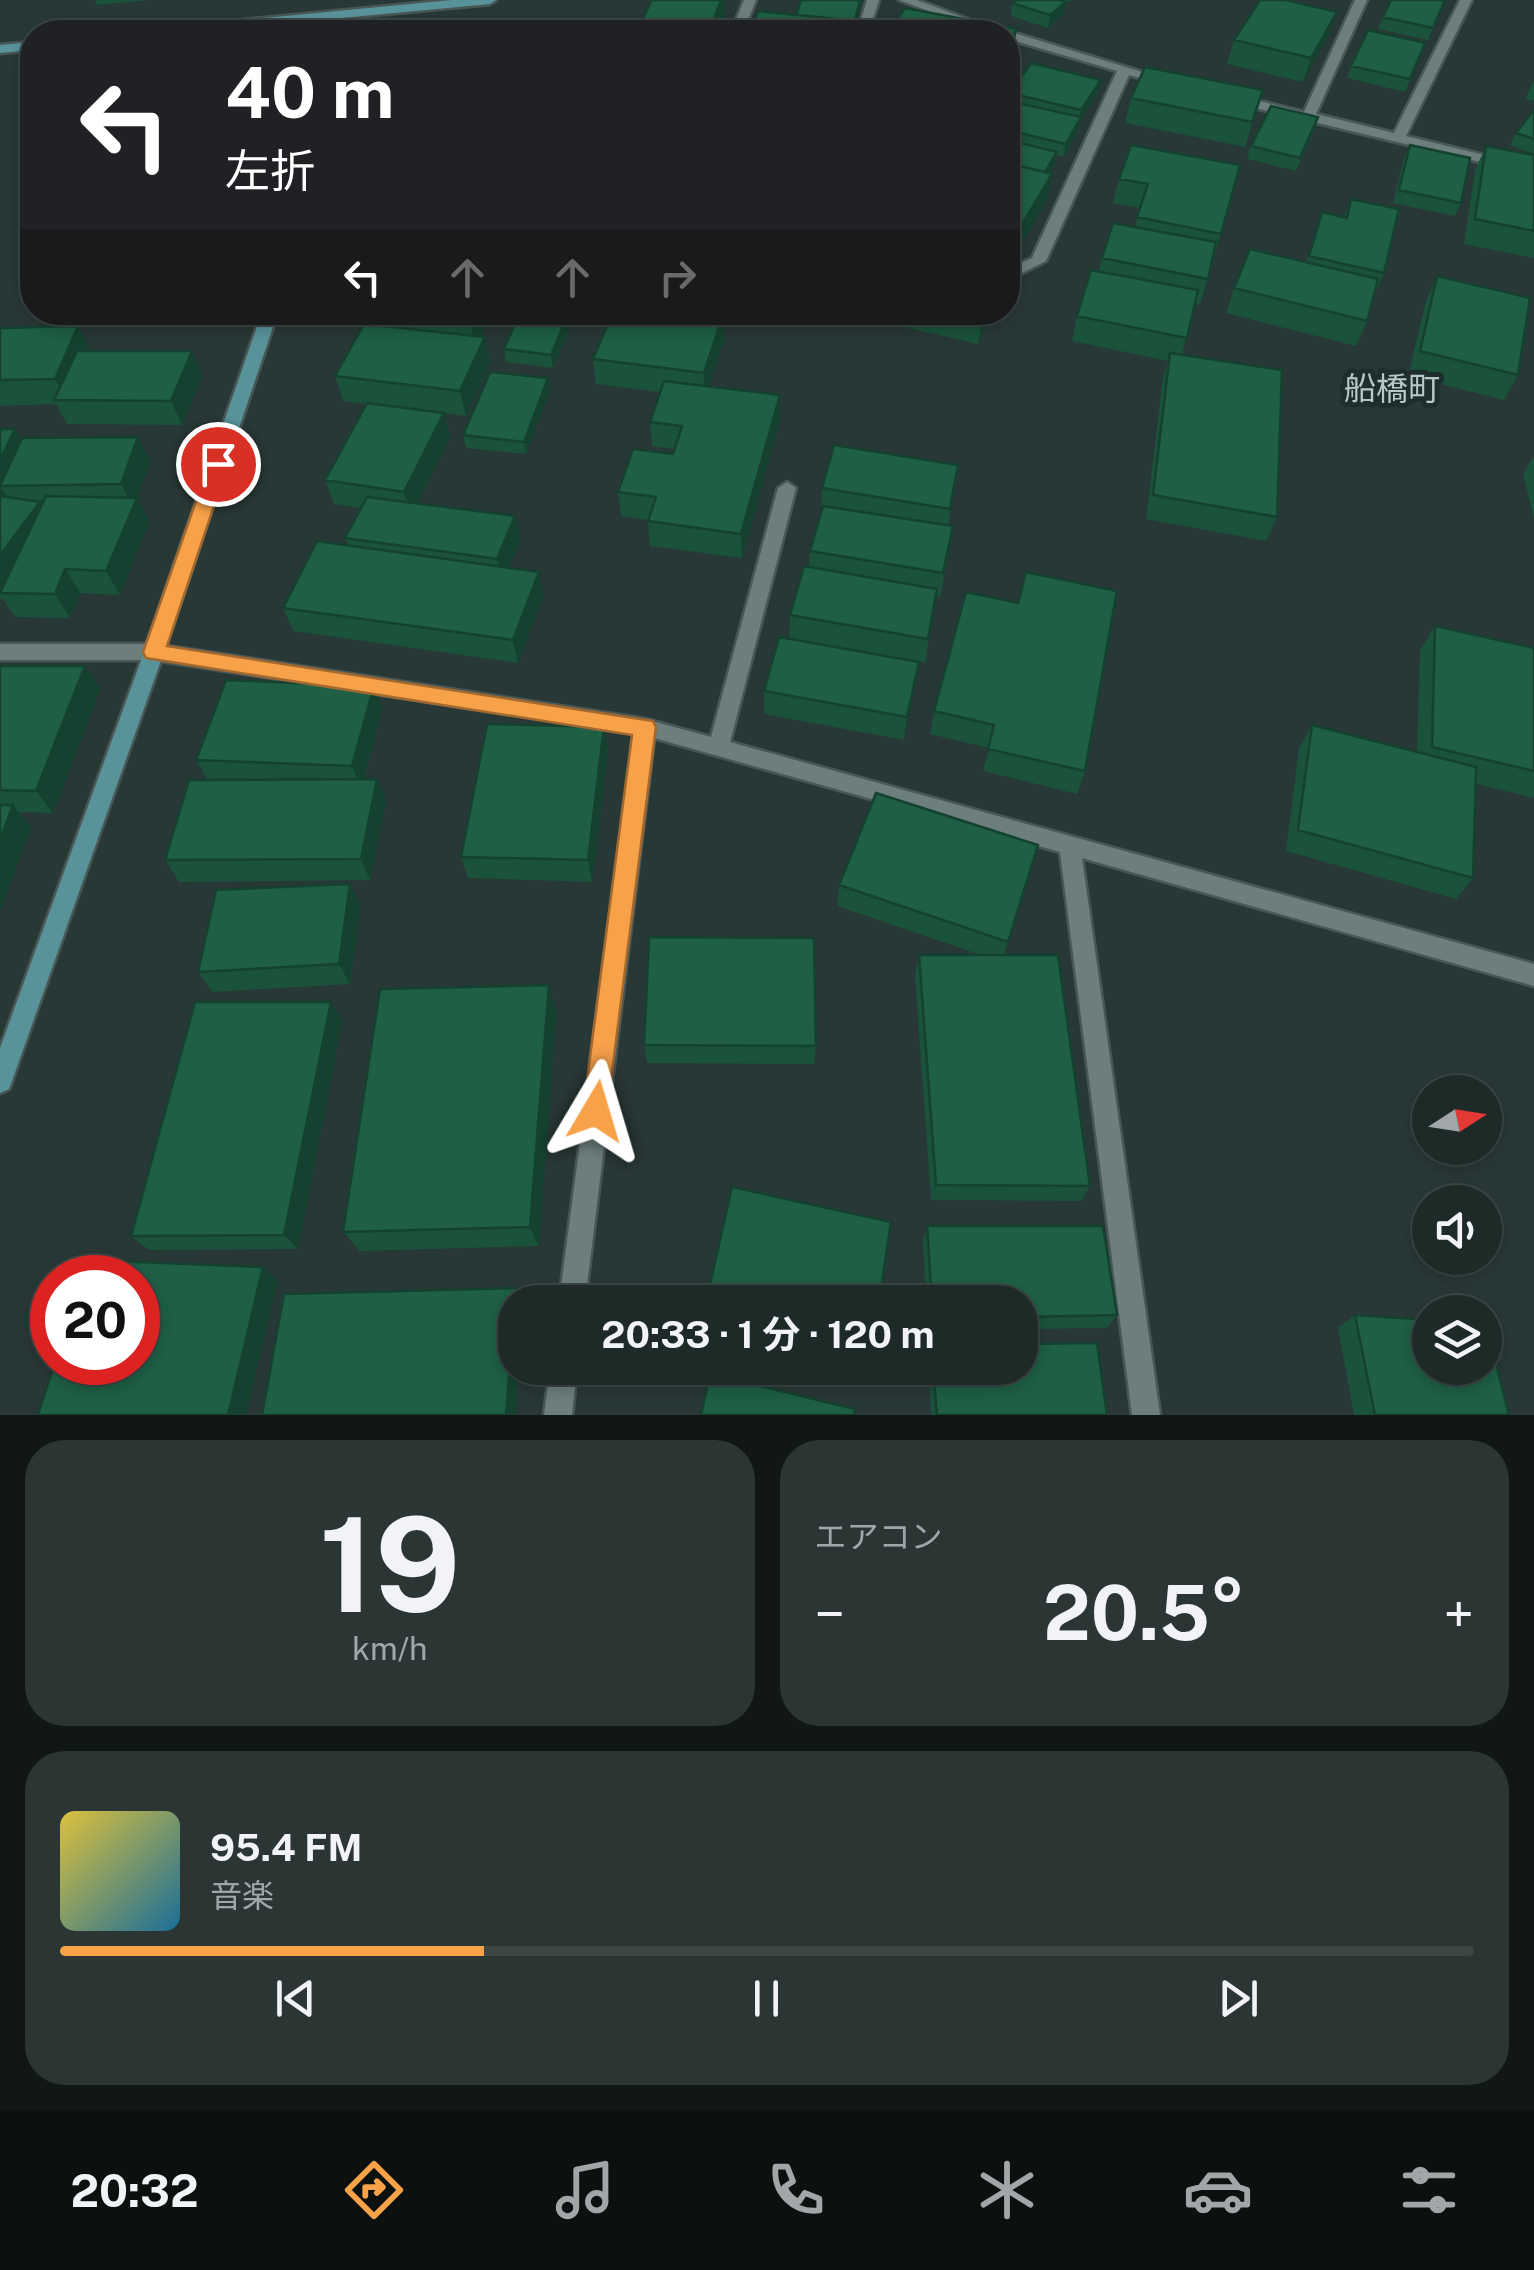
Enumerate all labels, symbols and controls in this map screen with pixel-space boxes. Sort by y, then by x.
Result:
text: 40 m [225,51,395,134]
icon: left [60,60,190,190]
text: 左折 [225,144,315,197]
icon: left [335,250,390,305]
icon: ahead [440,250,495,305]
icon: ahead [545,250,600,305]
icon: right [650,250,705,305]
district label: 船橋町 [1344,370,1440,407]
pin [176,422,261,507]
icon: arrive [191,437,246,492]
position arrow [544,1059,648,1163]
north arrow [1412,1075,1502,1165]
map controls [1412,1075,1502,1385]
button: sound [1412,1185,1502,1275]
speed limit sign: 20 [30,1255,160,1385]
button: layers [1412,1295,1502,1385]
text: 20:33 · 1 分 · 120 m [601,1312,935,1357]
text: 19 [319,1489,460,1641]
text: エアコン [815,1518,943,1555]
text: 20.5° [1043,1569,1245,1657]
text: − [815,1582,845,1646]
text: + [1443,1582,1474,1646]
text: km/h [352,1630,427,1667]
text: 95.4 FM [210,1825,363,1870]
text: 音楽 [210,1877,274,1914]
icon: previous [268,1971,323,2026]
icon: pause [739,1971,794,2026]
icon: next [1211,1971,1266,2026]
icon: directions [339,2155,409,2225]
icon: music [550,2155,620,2225]
icon: phone [761,2155,831,2225]
icon: climate [972,2155,1042,2225]
icon: car [1183,2155,1253,2225]
icon: filters [1394,2155,1464,2225]
text: 20:32 [70,2164,199,2217]

